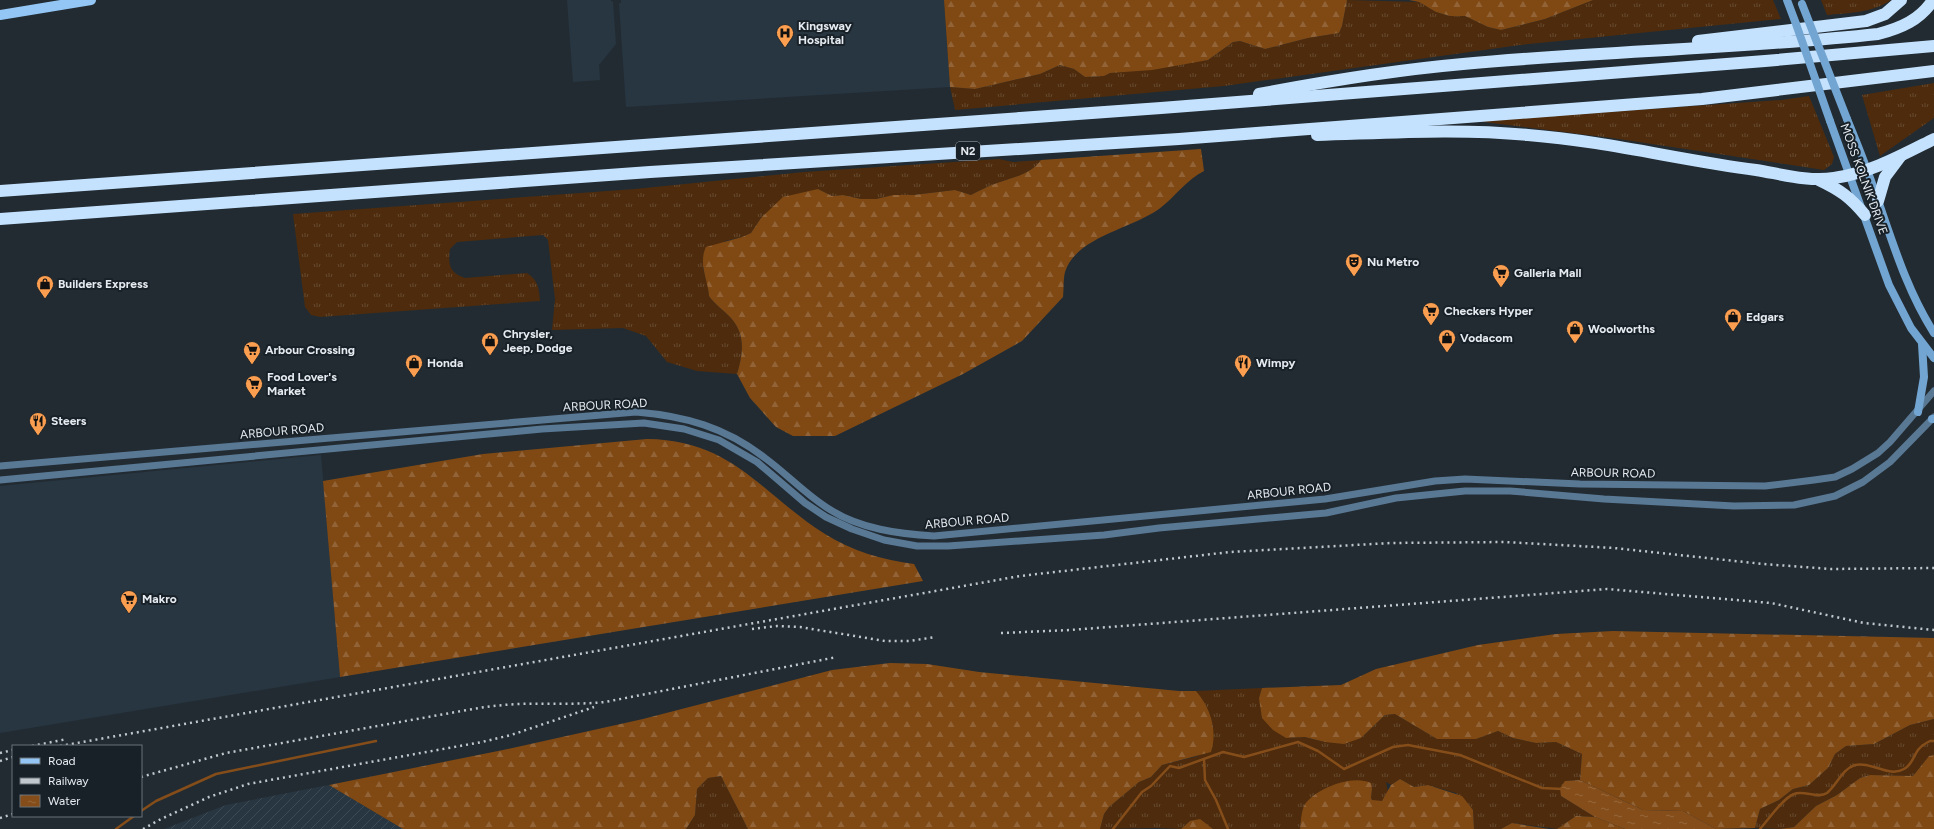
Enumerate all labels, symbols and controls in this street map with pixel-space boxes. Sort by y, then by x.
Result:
place label: Kingsway Hospital [798,19,852,47]
hospital icon: Kingsway Hospital [775,23,795,48]
street label: MOSS KOLNIK DRIVE [1837,121,1891,237]
road number: N2 [956,142,980,160]
theatre icon: Nu Metro [1344,252,1364,277]
place label: Nu Metro [1367,255,1419,269]
supermarket icon: Galleria Mall [1491,263,1511,288]
place label: Galleria Mall [1514,266,1581,280]
shop icon: Builders Express [35,274,55,299]
place label: Builders Express [58,277,149,291]
supermarket icon: Checkers Hyper [1421,301,1441,326]
place label: Checkers Hyper [1444,304,1533,318]
shop icon: Edgars [1723,307,1743,332]
place label: Edgars [1746,310,1784,324]
shop icon: Woolworths [1565,319,1585,344]
place label: Woolworths [1588,322,1655,336]
place label: Chrysler, Jeep, Dodge [503,327,573,355]
shop icon: Vodacom [1437,328,1457,353]
shop icon: Chrysler, Jeep, Dodge [480,331,500,356]
place label: Vodacom [1460,331,1513,345]
supermarket icon: Arbour Crossing [242,340,262,365]
place label: Arbour Crossing [265,343,355,357]
shop icon: Honda [404,353,424,378]
restaurant icon: Wimpy [1233,353,1253,378]
place label: Honda [427,356,463,370]
place label: Wimpy [1256,356,1295,370]
place label: Food Lover's Market [267,370,337,398]
supermarket icon: Food Lover's Market [244,374,264,399]
street label: ARBOUR ROAD [562,396,648,414]
restaurant icon: Steers [28,411,48,436]
place label: Steers [51,414,87,428]
street label: ARBOUR ROAD [239,420,325,442]
street label: ARBOUR ROAD [1571,465,1655,481]
street label: ARBOUR ROAD [1246,480,1332,502]
street label: ARBOUR ROAD [924,510,1010,532]
supermarket icon: Makro [119,589,139,614]
place label: Makro [142,592,177,606]
legend [12,745,142,817]
text: Road [48,754,76,768]
text: Railway [48,774,89,788]
text: Water [48,794,80,808]

